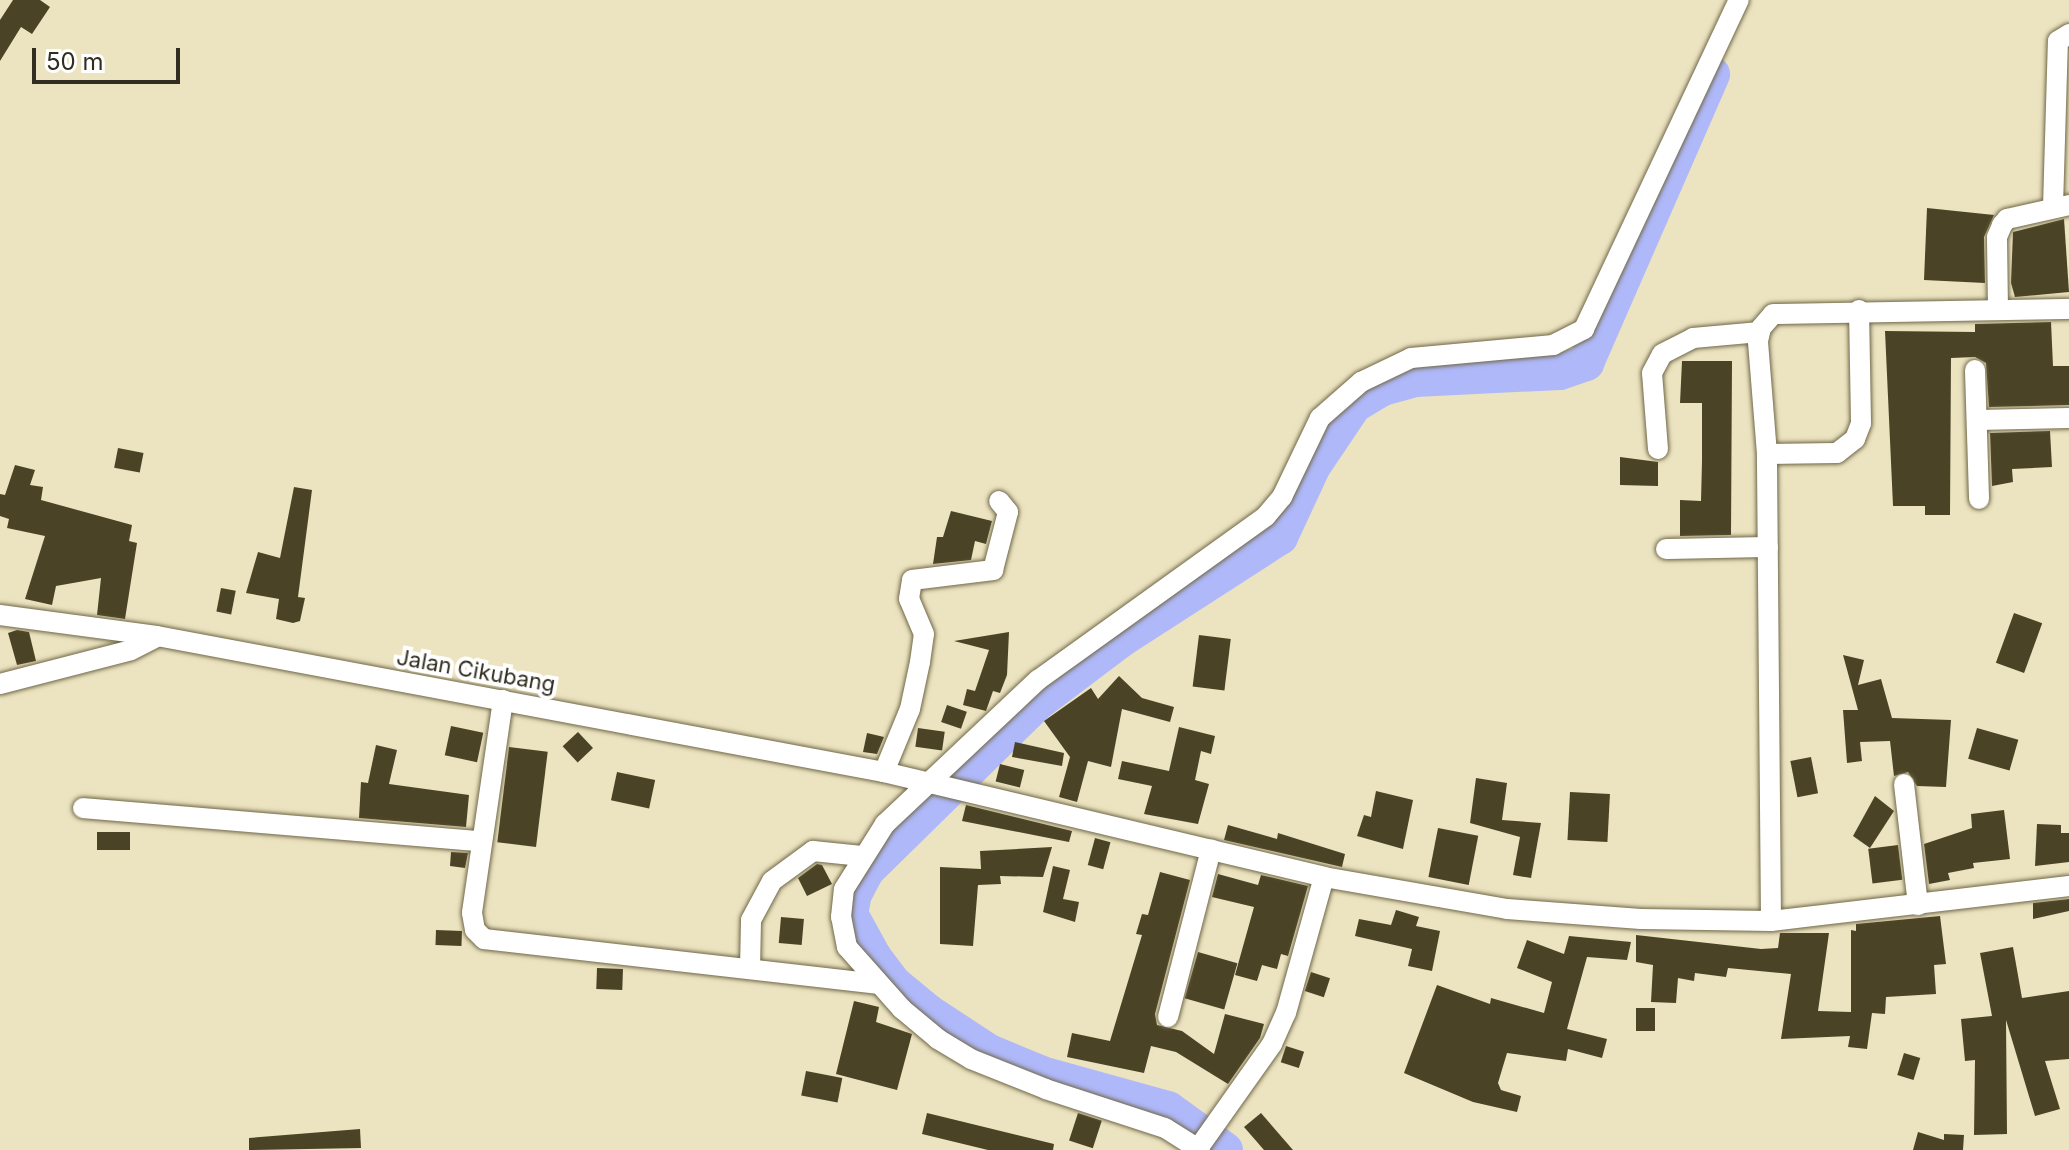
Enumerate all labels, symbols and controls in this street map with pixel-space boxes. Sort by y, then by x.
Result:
scale bar [36,32,184,82]
text: 50 m [46,47,104,76]
street label: Jalan Cikubang [395,644,557,698]

